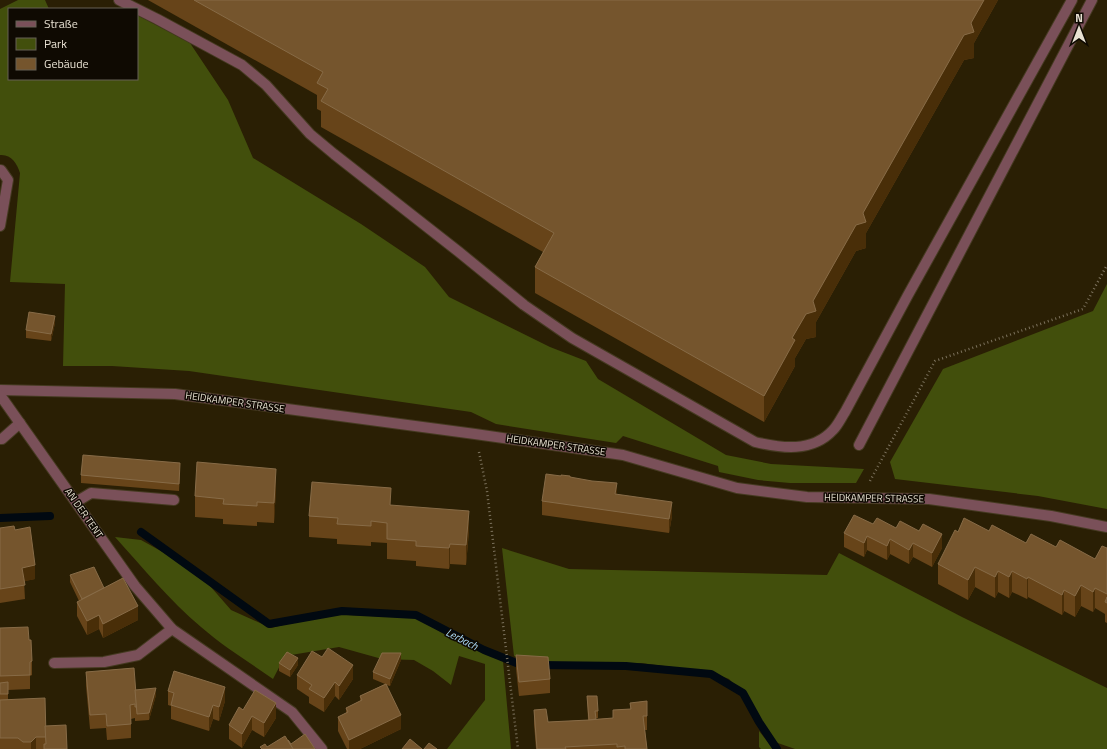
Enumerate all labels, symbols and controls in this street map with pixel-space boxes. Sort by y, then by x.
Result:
legend [8,8,138,80]
north arrow [1059,8,1099,48]
text: N [1075,10,1083,26]
text: Straße [44,14,78,33]
text: Park [44,34,67,53]
text: Gebäude [44,54,89,73]
street label: HEIDKAMPER STRASSE [184,388,286,416]
street label: HEIDKAMPER STRASSE [505,431,607,459]
street label: AN DER TENT [61,485,107,542]
street label: HEIDKAMPER STRASSE [824,490,925,506]
water label: Lerbach [443,624,481,654]

